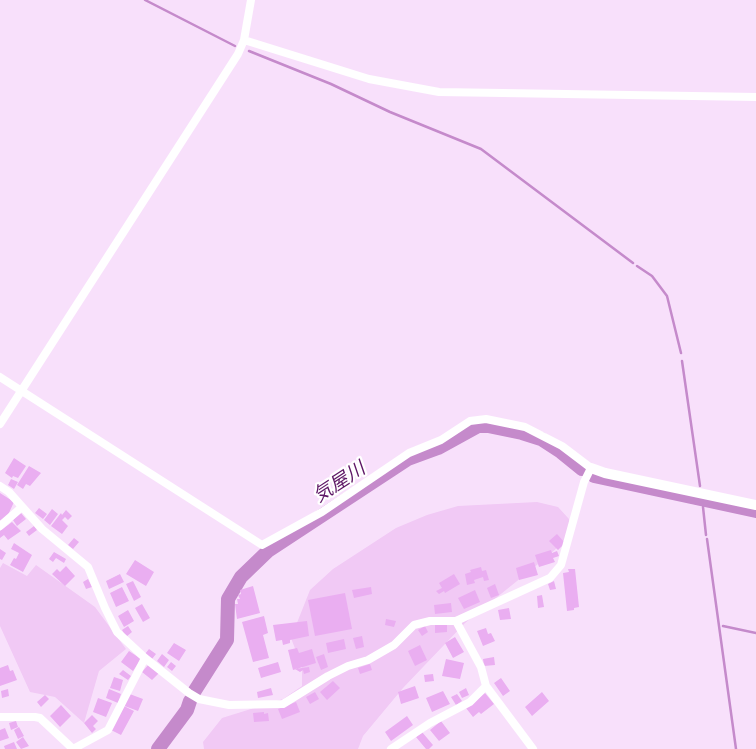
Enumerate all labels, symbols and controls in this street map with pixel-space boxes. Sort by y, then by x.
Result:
water label: 気屋川 [309,457,369,507]

